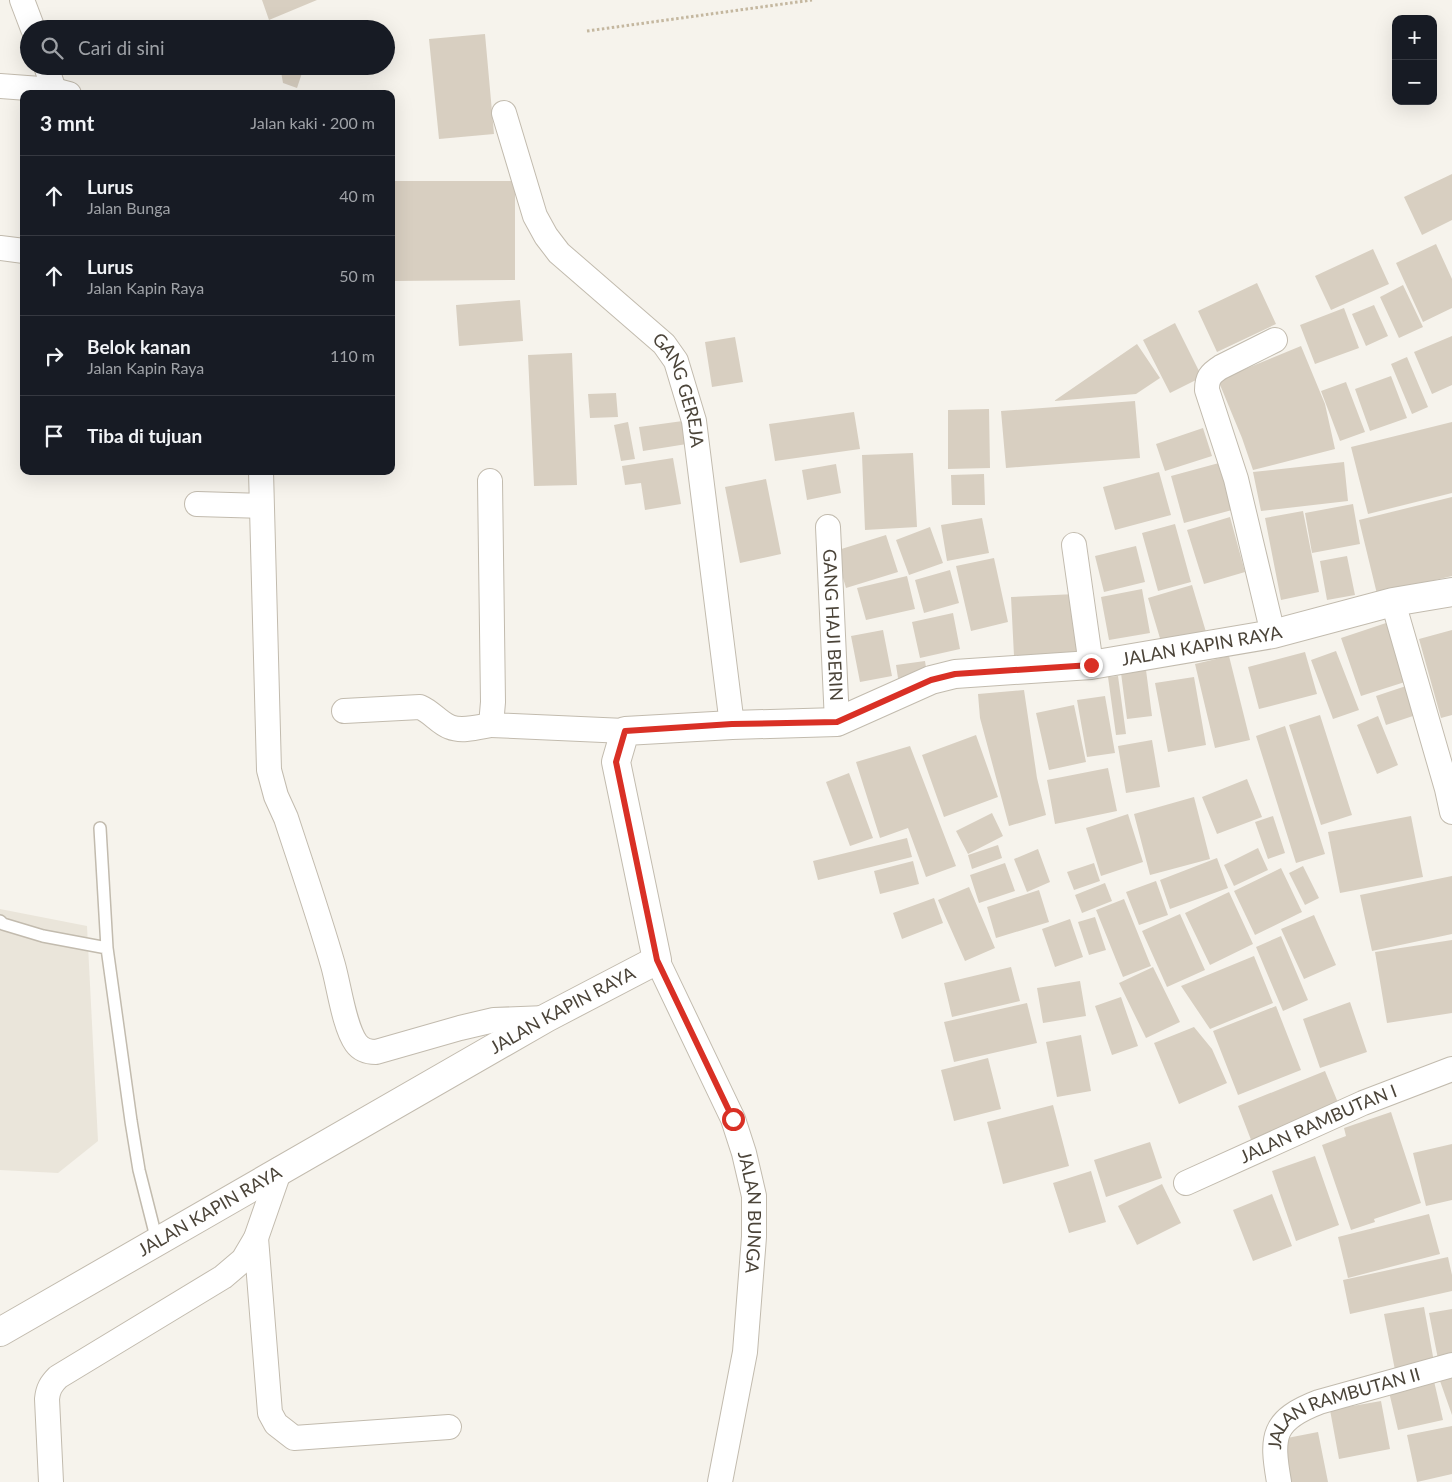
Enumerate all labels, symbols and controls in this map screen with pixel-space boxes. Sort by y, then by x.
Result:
map controls [1392,15,1437,105]
button: + [1392,15,1437,60]
search box [20,20,395,75]
icon: search [38,34,66,62]
text: Cari di sini [78,36,165,59]
button: − [1392,60,1437,105]
text: 3 mnt [40,110,94,135]
text: Jalan kaki · 200 m [250,113,375,132]
text: Lurus [87,175,133,198]
icon: ahead [40,182,68,210]
text: 40 m [339,186,375,205]
text: Jalan Bunga [87,198,170,217]
text: Lurus [87,255,133,278]
icon: ahead [40,262,68,290]
text: 50 m [339,266,375,285]
text: Jalan Kapin Raya [87,278,204,297]
street label: GANG GEREJA [649,327,709,449]
text: Belok kanan [87,335,191,358]
icon: right [40,342,68,370]
text: 110 m [330,346,375,365]
text: Jalan Kapin Raya [87,358,204,377]
icon: arrive [40,422,68,450]
text: Tiba di tujuan [87,424,202,447]
street label: GANG HAJI BERIN [819,548,848,701]
street label: JALAN KAPIN RAYA [1120,620,1285,670]
route end [1080,654,1103,677]
street label: JALAN KAPIN RAYA [485,961,639,1058]
street label: JALAN RAMBUTAN I [1236,1079,1400,1167]
route start [722,1108,745,1131]
street label: JALAN BUNGA [734,1149,766,1275]
street label: JALAN KAPIN RAYA [134,1160,286,1260]
street label: JALAN RAMBUTAN II [1263,1362,1422,1450]

